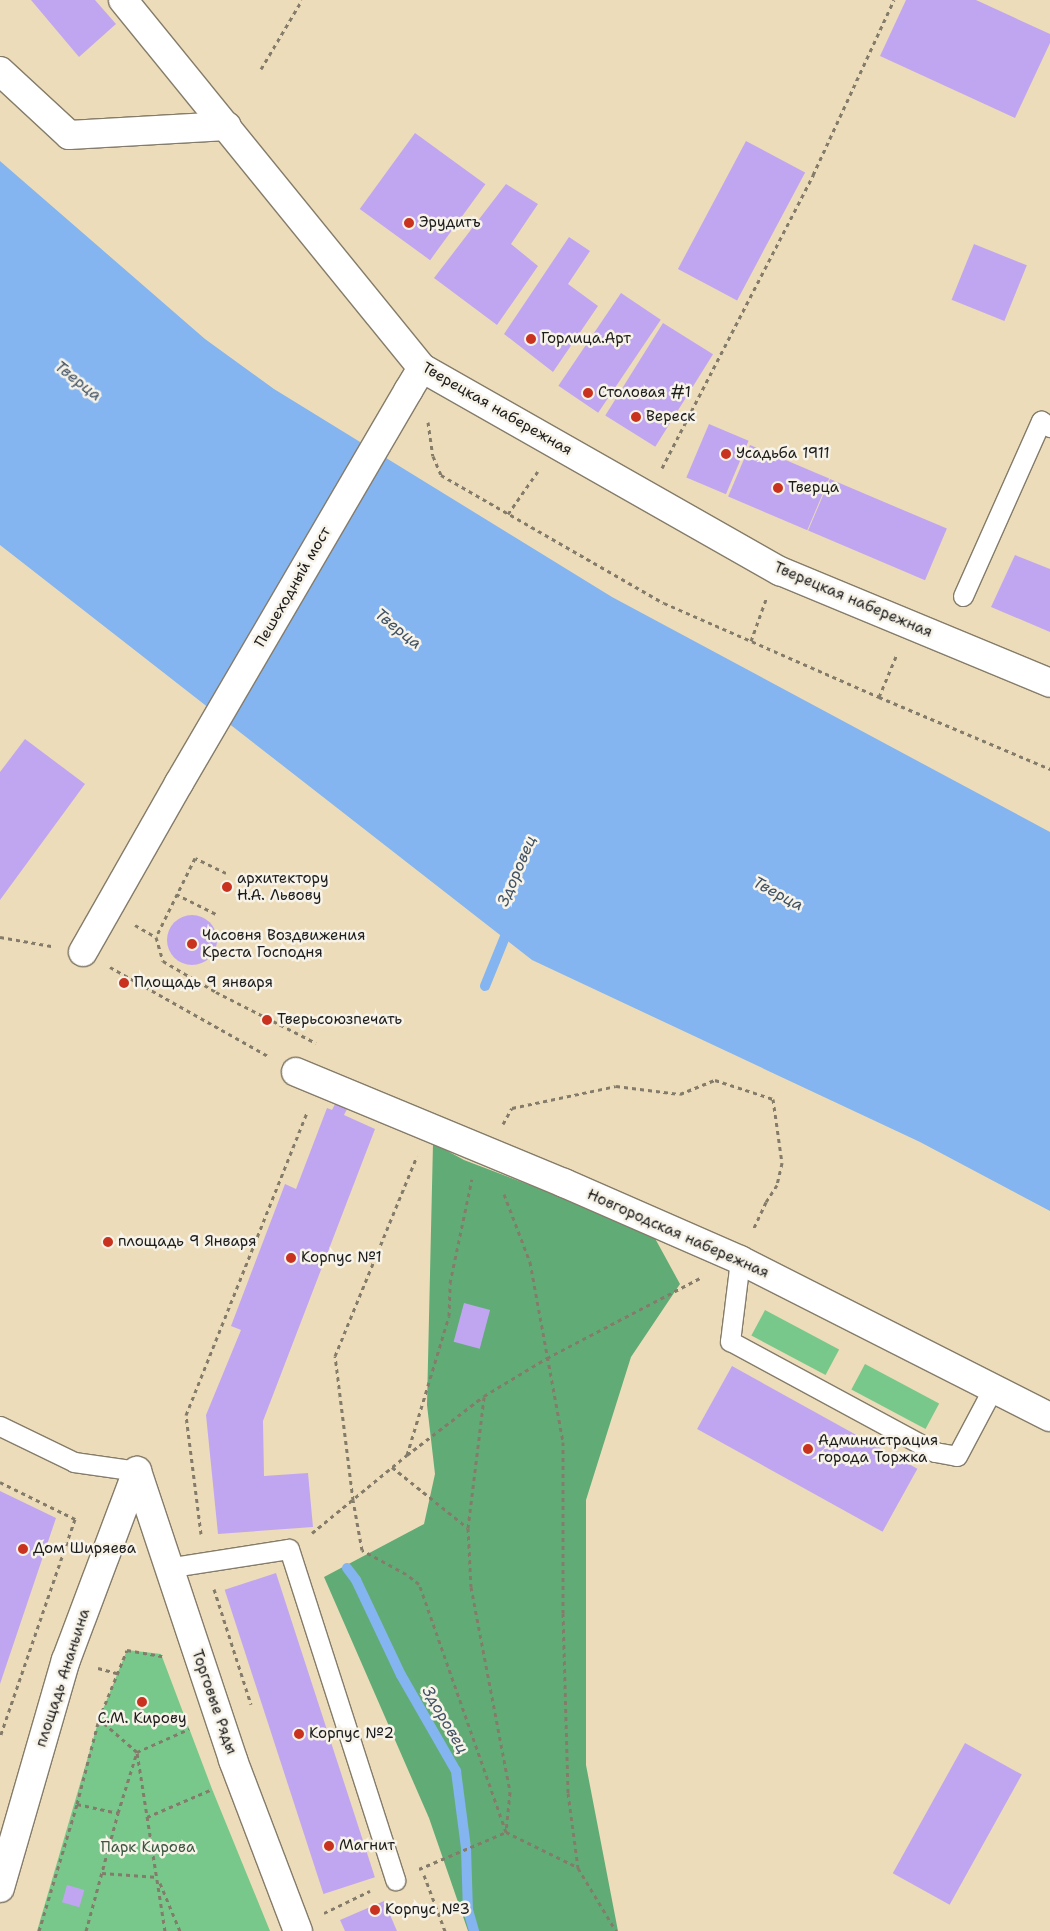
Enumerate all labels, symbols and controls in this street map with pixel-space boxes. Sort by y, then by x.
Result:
place label: Эрудитъ [419,214,481,232]
marker: Эрудитъ [403,217,415,229]
place label: Горлица.Арт [541,330,631,348]
marker: Горлица.Арт [525,333,537,345]
water label: Тверца [51,357,105,405]
street label: Тверецкая набережная [419,359,575,459]
place label: Столовая #1 [598,384,691,402]
marker: Столовая #1 [582,387,594,399]
place label: Вереск [646,408,695,426]
marker: Вереск [630,411,642,423]
place label: Усадьба 1911 [736,445,830,463]
marker: Усадьба 1911 [720,448,732,460]
place label: Тверца [788,479,839,497]
marker: Тверца [772,482,784,494]
street label: Пешеходный мост [251,524,335,650]
street label: Тверецкая набережная [771,558,935,642]
water label: Тверца [371,605,425,653]
water label: Здоровец [494,833,540,909]
place label: архитектору Н.А. Львову [237,869,329,904]
water label: Тверца [750,873,806,915]
marker: архитектору Н.А. Львову [221,881,233,893]
place label: Часовня Воздвижения Креста Господня [202,926,365,961]
marker: Часовня Воздвижения Креста Господня [186,938,198,950]
place label: Площадь 9 января [134,974,273,992]
marker: Площадь 9 января [118,977,130,989]
place label: Тверьсоюзпечать [277,1011,402,1029]
marker: Тверьсоюзпечать [261,1014,273,1026]
street label: Новгородская набережная [584,1186,772,1282]
place label: площадь 9 Января [118,1233,257,1251]
marker: площадь 9 Января [102,1236,114,1248]
place label: Корпус №1 [301,1249,382,1267]
marker: Корпус №1 [285,1252,297,1264]
place label: Администрация города Торжка [818,1431,938,1466]
marker: Администрация города Торжка [802,1443,814,1455]
place label: Дом Ширяева [33,1540,136,1558]
marker: Дом Ширяева [17,1543,29,1555]
street label: площадь Ананьина [32,1607,94,1749]
street label: Торговые Ряды [188,1647,240,1757]
water label: Здоровец [418,1683,472,1757]
marker: С.М. Кирову [136,1696,148,1708]
place label: С.М. Кирову [97,1710,187,1728]
place label: Корпус №2 [309,1725,394,1743]
marker: Корпус №2 [293,1728,305,1740]
place label: Магнит [339,1837,395,1855]
park label: Парк Кирова [101,1839,195,1857]
marker: Магнит [323,1840,335,1852]
place label: Корпус №3 [385,1901,470,1919]
marker: Корпус №3 [369,1904,381,1916]

